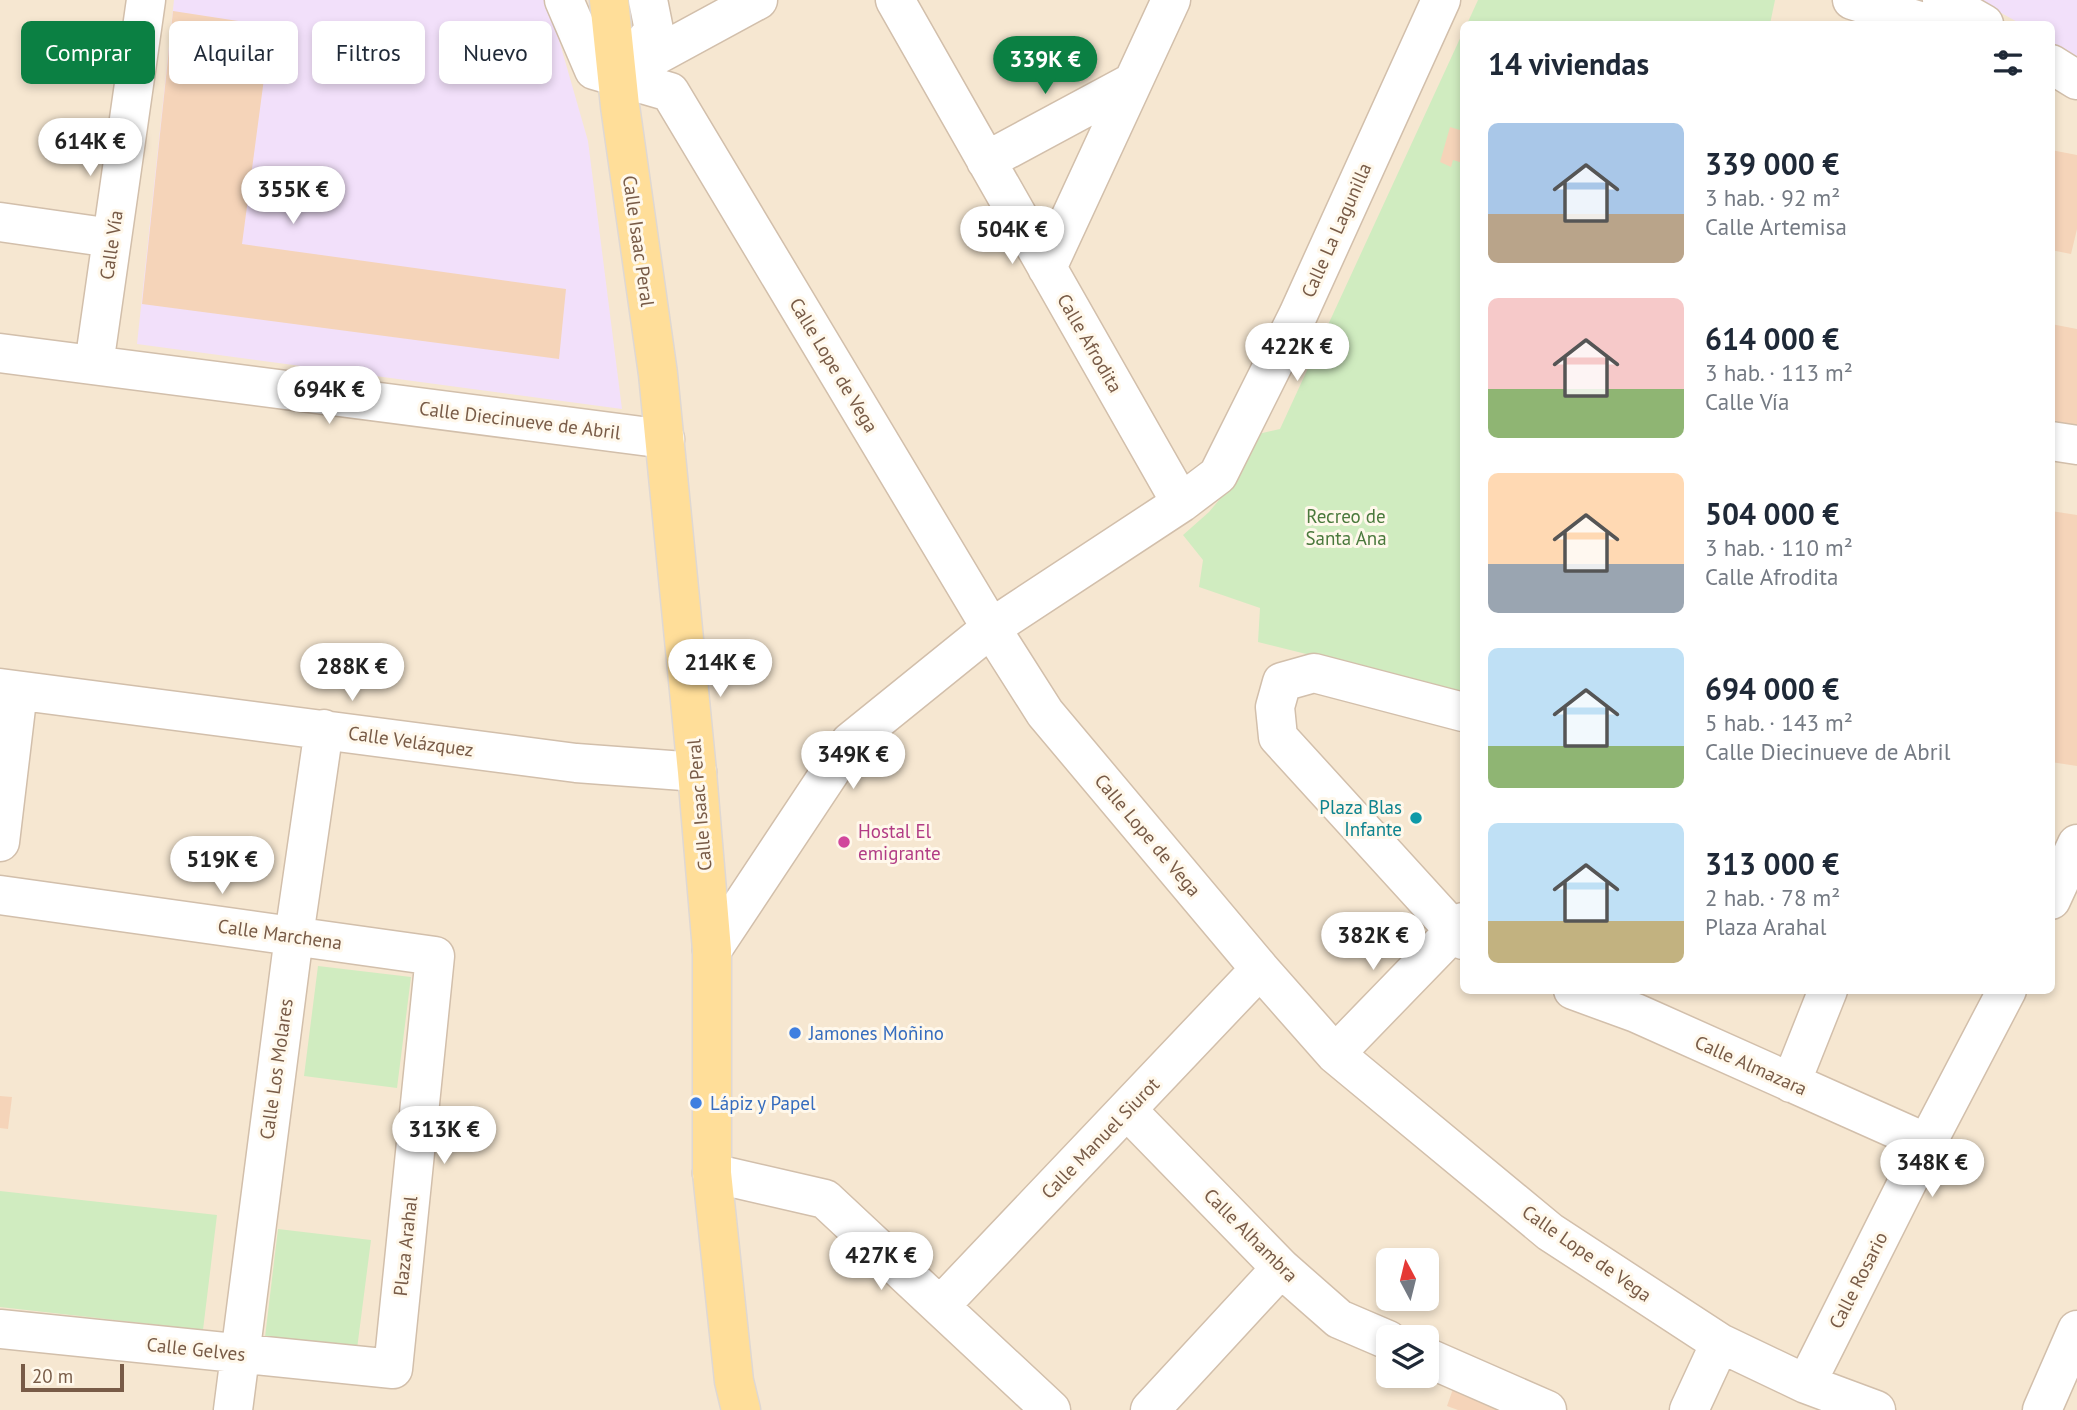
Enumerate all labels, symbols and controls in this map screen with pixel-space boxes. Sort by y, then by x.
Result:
chip: Comprar [21,21,155,84]
chip: Alquilar [169,21,298,84]
chip: Filtros [312,21,425,84]
chip: Nuevo [439,21,552,84]
pin: 339K € [988,36,1102,96]
text: 339K € [1009,44,1081,73]
text: 14 viviendas [1488,44,1649,83]
icon: filters [1989,44,2027,82]
pin: 614K € [33,118,147,178]
text: 614K € [54,126,126,155]
text: 339 000 € [1705,144,1839,183]
icon: home [1544,151,1628,235]
street label: Calle La Lagunilla [1296,159,1376,301]
pin: 355K € [236,166,350,226]
text: 355K € [257,174,329,203]
street label: Calle Isaac Peral [618,174,660,309]
text: 3 hab. · 92 m² [1705,183,1840,212]
pin: 504K € [955,206,1069,266]
street label: Calle Vía [94,209,128,281]
text: Calle Artemisa [1705,212,1847,241]
text: 504K € [976,214,1048,243]
street label: Calle Afrodita [1052,289,1128,397]
street label: Calle Lope de Vega [784,293,884,437]
text: 614 000 € [1705,319,1839,358]
pin: 422K € [1240,324,1354,383]
icon: home [1544,326,1628,410]
text: 422K € [1261,331,1333,360]
text: 3 hab. · 113 m² [1705,358,1853,387]
pin: 694K € [272,366,386,426]
text: 694K € [293,374,365,403]
text: Calle Vía [1705,387,1789,416]
street label: Calle Diecinueve de Abril [418,396,623,444]
text: 504 000 € [1705,494,1839,533]
icon: home [1544,501,1628,585]
park label: Recreo de Santa Ana [1305,504,1387,550]
text: 3 hab. · 110 m² [1705,533,1853,562]
text: Calle Afrodita [1705,562,1838,591]
pin: 214K € [663,640,777,699]
pin: 288K € [295,644,409,703]
text: 214K € [684,647,756,676]
text: 288K € [316,651,388,680]
text: 694 000 € [1705,669,1839,708]
icon: home [1544,676,1628,760]
text: 5 hab. · 143 m² [1705,708,1853,737]
street label: Calle Velázquez [347,720,475,762]
pin: 349K € [796,732,910,791]
text: Calle Diecinueve de Abril [1705,737,1950,766]
street label: Calle Isaac Peral [681,738,717,872]
text: 349K € [817,739,889,768]
street label: Calle Lope de Vega [1090,769,1206,901]
place label: Plaza Blas Infante [1319,795,1402,841]
marker: Plaza Blas Infante [1408,810,1424,826]
place label: Hostal El emigrante [858,819,941,865]
marker: Hostal El emigrante [836,834,852,850]
pin: 519K € [165,836,279,896]
text: 519K € [186,844,258,873]
text: 313 000 € [1705,844,1839,883]
icon: home [1544,851,1628,935]
text: 2 hab. · 78 m² [1705,883,1840,912]
pin: 382K € [1316,912,1430,972]
text: Plaza Arahal [1705,912,1826,941]
street label: Calle Marchena [216,913,344,955]
text: 382K € [1337,920,1409,949]
street label: Calle Los Molares [254,997,298,1141]
place label: Jamones Moñino [808,1021,944,1045]
marker: Jamones Moñino [787,1025,803,1041]
street label: Calle Almazara [1691,1030,1811,1100]
street label: Calle Manuel Siurot [1036,1072,1164,1204]
place label: Lápiz y Papel [710,1091,816,1115]
marker: Lápiz y Papel [688,1095,704,1111]
pin: 313K € [387,1106,501,1166]
text: 313K € [408,1114,480,1143]
pin: 348K € [1875,1140,1989,1199]
text: 348K € [1896,1147,1968,1176]
street label: Calle Alhambra [1199,1183,1303,1287]
street label: Plaza Arahal [388,1194,422,1297]
street label: Calle Lope de Vega [1518,1199,1656,1307]
street label: Calle Rosario [1823,1228,1893,1332]
pin: 427K € [824,1232,938,1292]
text: 427K € [845,1240,917,1269]
north arrow [1376,1248,1438,1311]
map controls [1376,1248,1439,1388]
button: layers [1376,1325,1439,1388]
street label: Calle Gelves [145,1332,247,1366]
scale bar [21,1361,124,1393]
text: 20 m [32,1364,73,1388]

